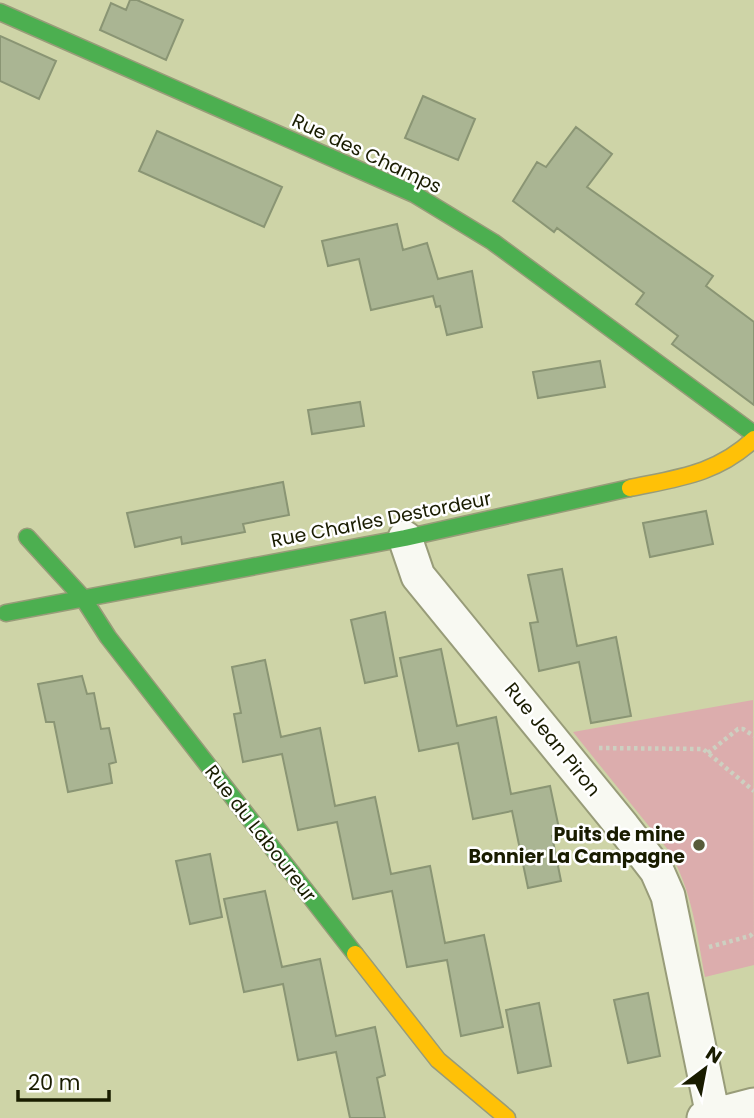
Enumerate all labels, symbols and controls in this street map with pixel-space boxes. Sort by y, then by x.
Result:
street label: Rue des Champs [288,107,446,200]
street label: Rue Charles Destordeur [269,485,494,554]
street label: Rue Jean Piron [498,677,607,802]
street label: Rue du Laboureur [199,759,323,907]
place label: Puits de mine Bonnier La Campagne [469,821,685,870]
marker: Puits de mine Bonnier La Campagne [691,837,707,853]
north arrow [670,1034,740,1104]
text: N [701,1040,727,1070]
scale bar [18,1058,108,1102]
text: 20 m [28,1068,81,1097]

